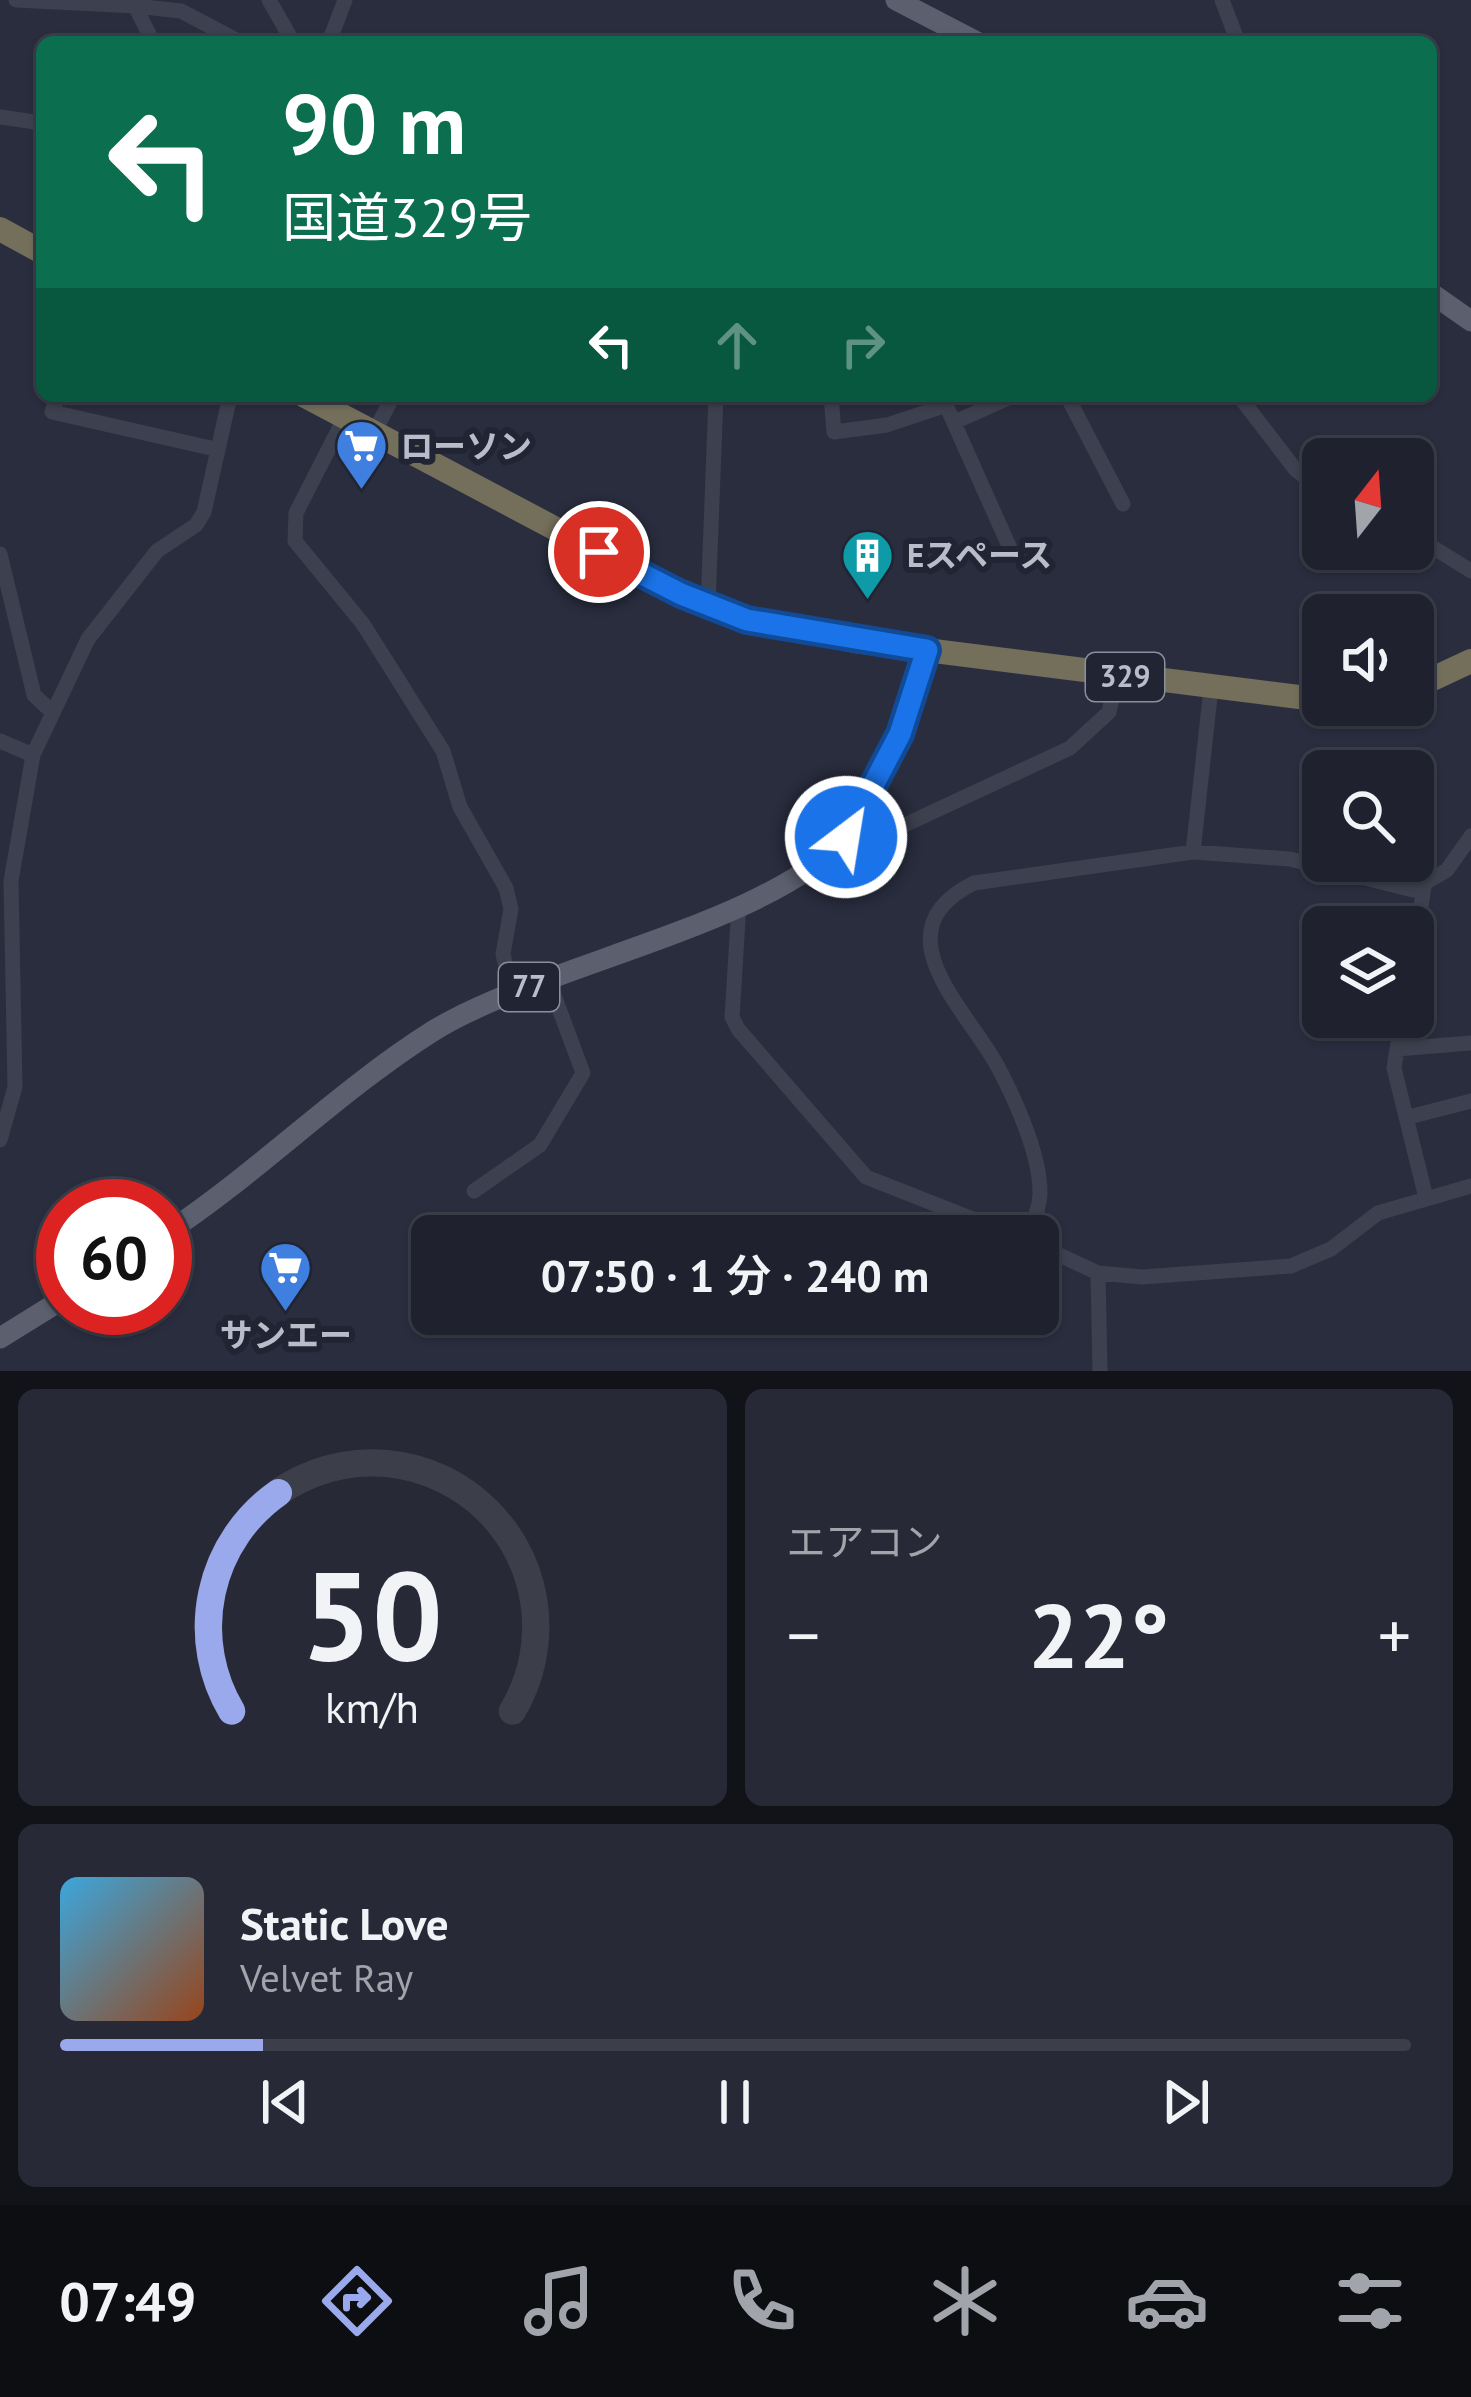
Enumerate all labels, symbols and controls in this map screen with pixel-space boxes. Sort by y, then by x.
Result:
text: 90 m [282,68,466,177]
icon: left [84,84,240,240]
text: 国道329号 [282,182,532,252]
icon: left [578,312,644,378]
icon: ahead [704,312,770,378]
icon: right [830,312,896,378]
supermarket icon: ローソン [333,418,389,492]
place label: ローソン [400,424,532,467]
north arrow [1302,438,1434,570]
map controls [1302,438,1434,1038]
pin [548,501,650,603]
icon: arrive [566,519,632,585]
building icon: Eスペース [840,527,896,601]
place label: Eスペース [907,533,1052,576]
button: sound [1302,594,1434,726]
road number: 329 [1086,653,1164,701]
button: search [1302,750,1434,882]
position arrow [783,774,909,900]
button: layers [1302,906,1434,1038]
road number: 77 [499,963,559,1011]
speed limit sign: 60 [36,1179,192,1335]
supermarket icon: サンエー [258,1240,314,1314]
text: 07:50 · 1 分 · 240 m [541,1246,929,1304]
place label: サンエー [220,1313,352,1356]
text: エアコン [787,1516,943,1567]
text: 50 [301,1533,443,1694]
text: 22° [1028,1576,1169,1693]
text: − [787,1592,820,1677]
text: + [1378,1592,1411,1677]
text: km/h [325,1678,419,1734]
text: Static Love [240,1894,449,1952]
text: Velvet Ray [240,1952,413,2003]
icon: previous [252,2069,318,2135]
icon: pause [702,2069,768,2135]
icon: next [1153,2069,1219,2135]
icon: directions [315,2259,399,2343]
icon: music [517,2259,601,2343]
icon: phone [720,2259,804,2343]
icon: climate [923,2259,1007,2343]
icon: car [1125,2259,1209,2343]
icon: filters [1328,2259,1412,2343]
text: 07:49 [59,2266,196,2336]

